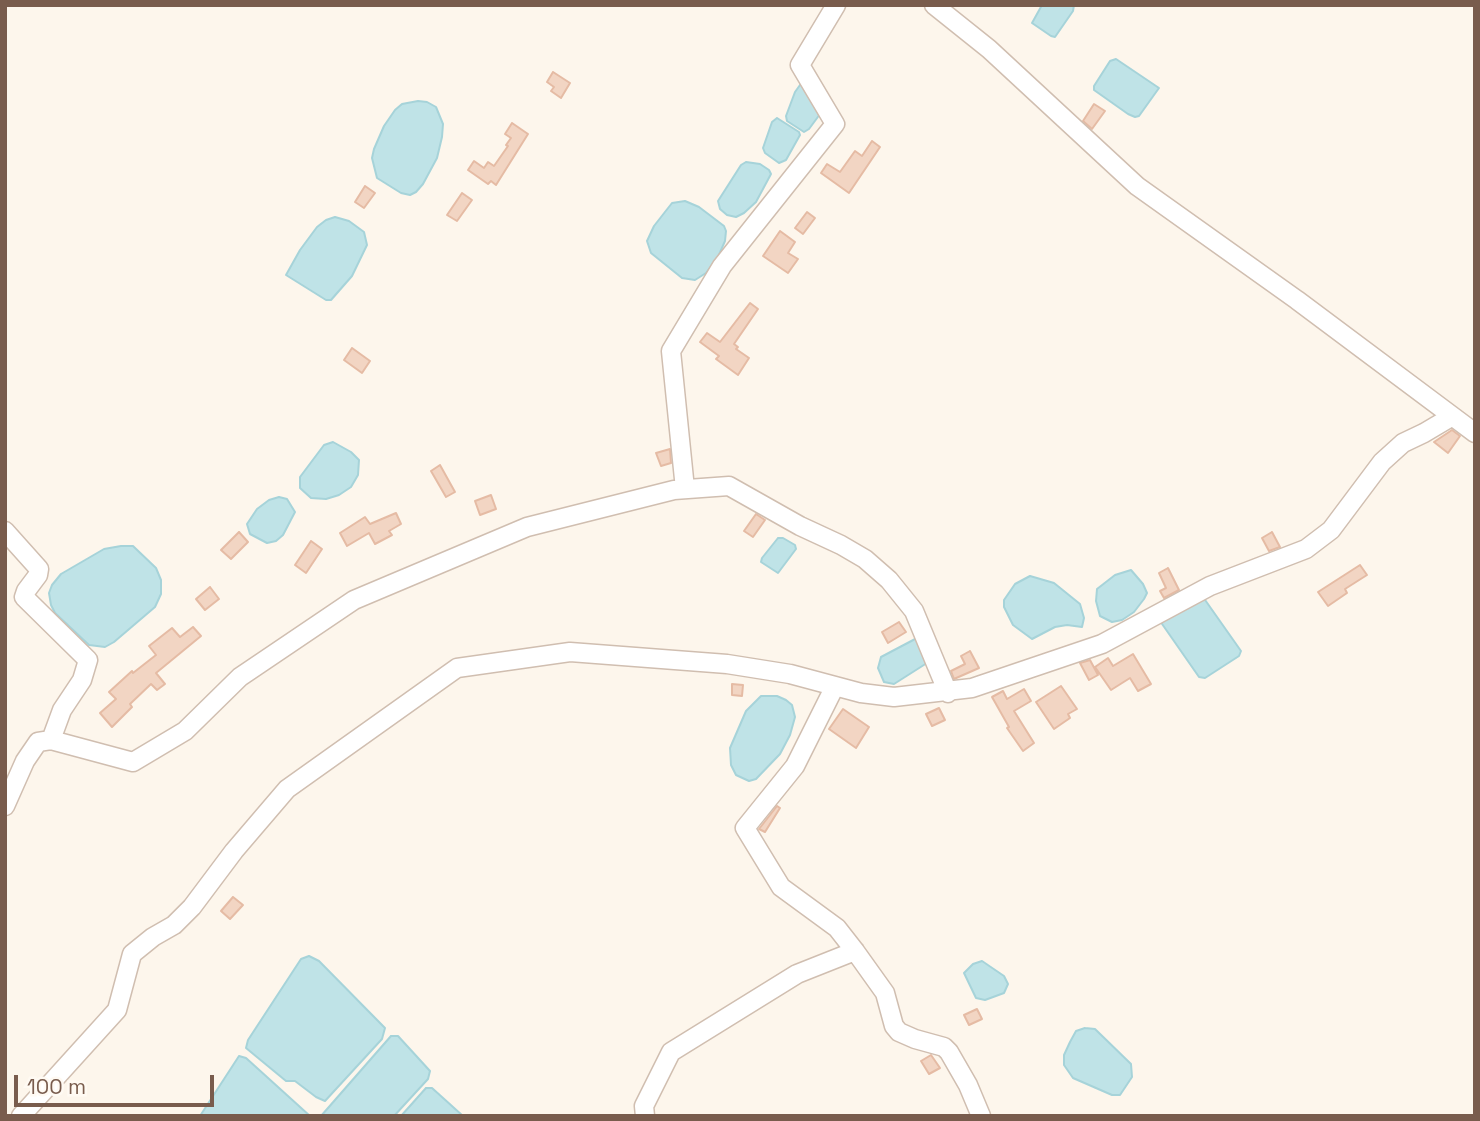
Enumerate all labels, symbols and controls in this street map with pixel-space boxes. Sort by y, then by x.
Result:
scale bar [18,1062,217,1106]
text: 100 m [27,1073,86,1100]

